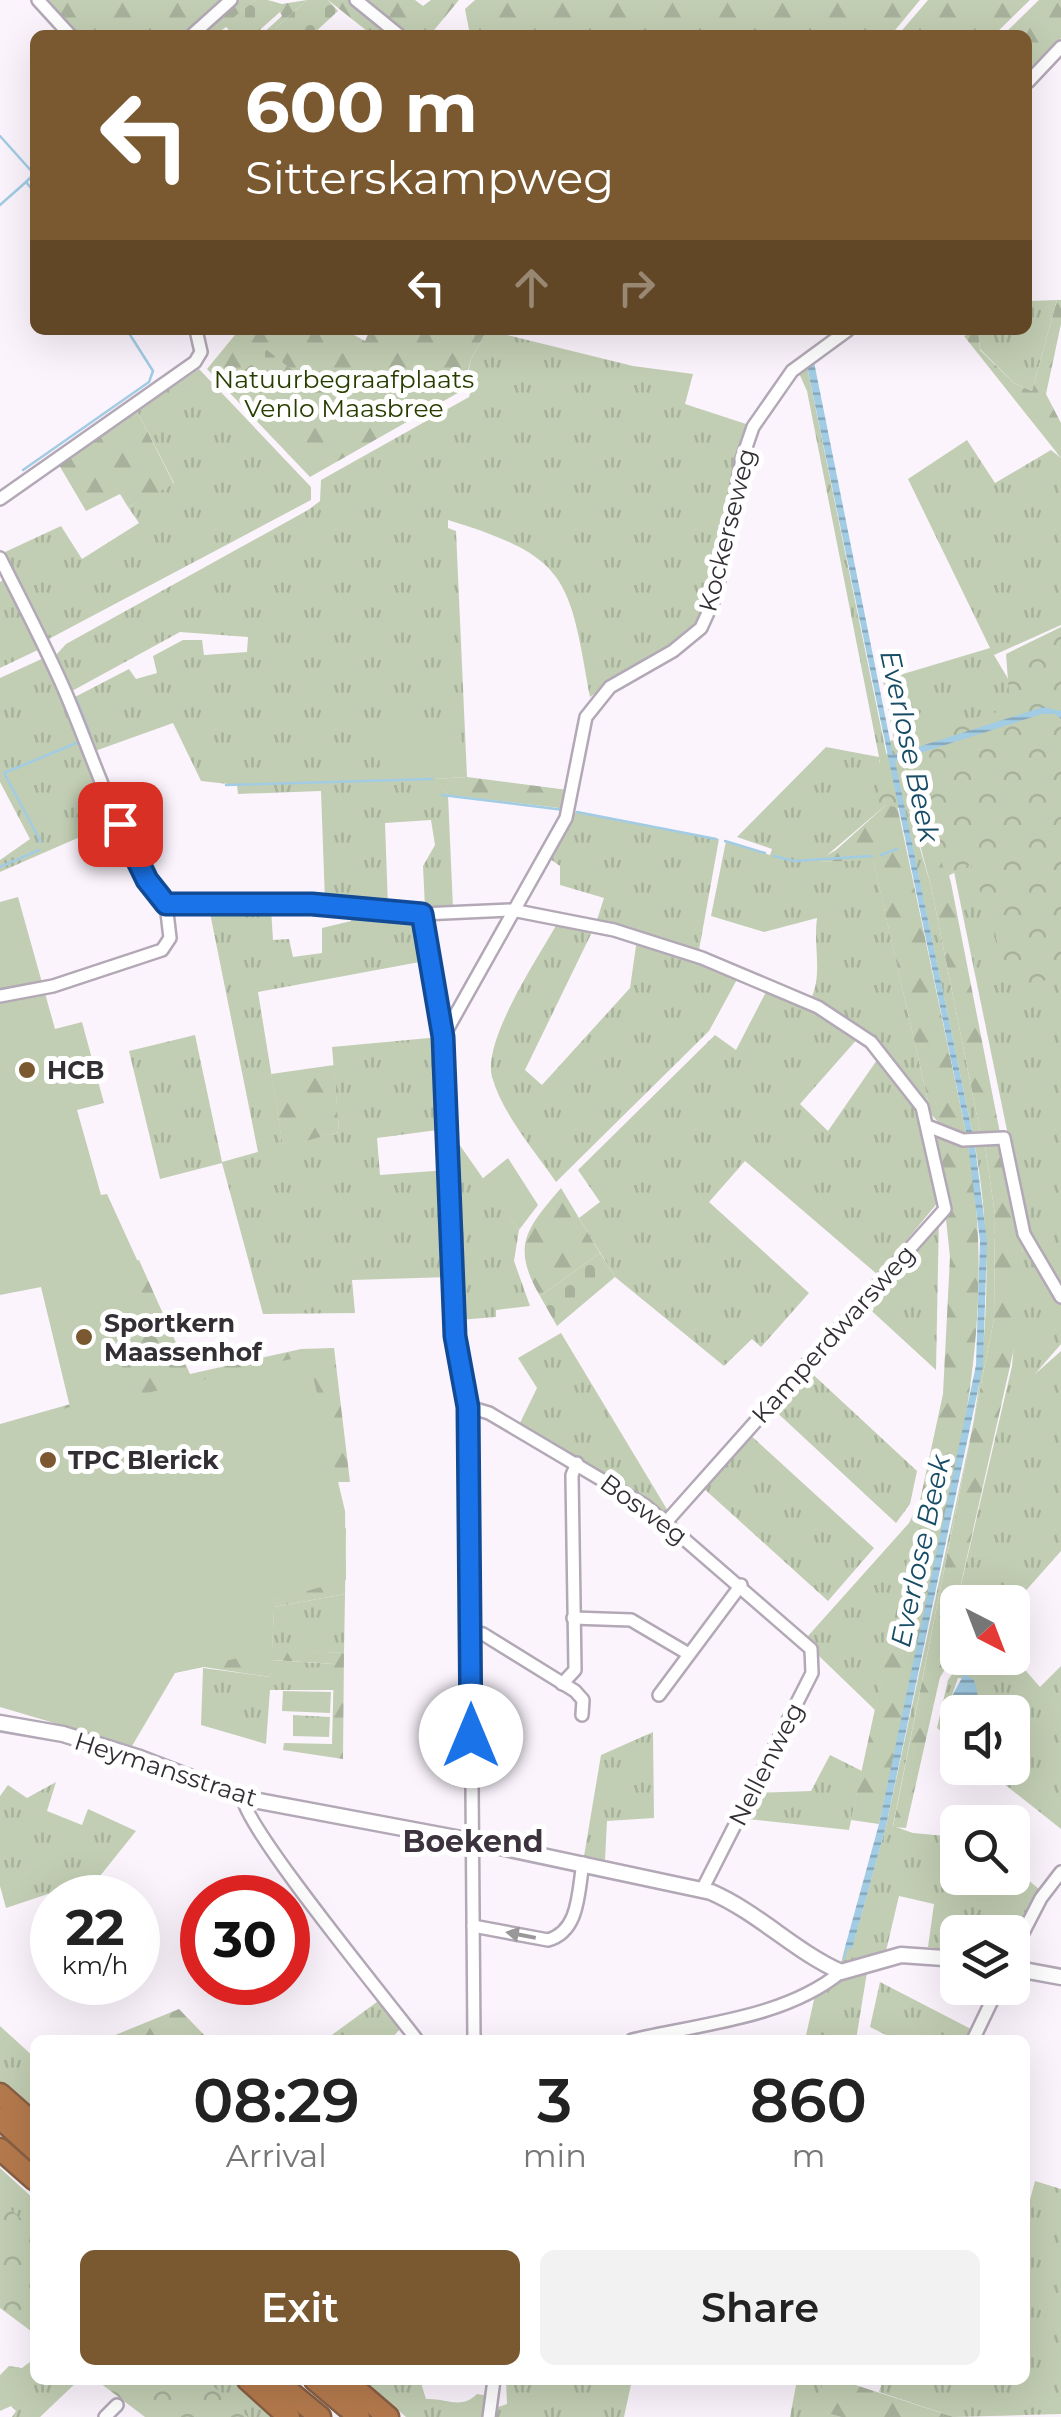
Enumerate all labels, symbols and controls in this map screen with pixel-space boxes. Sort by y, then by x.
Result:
text: 600 m [245,64,478,150]
icon: left [80,70,210,200]
text: Sitterskampweg [245,150,614,205]
icon: left [399,260,454,315]
icon: ahead [504,260,559,315]
icon: right [609,260,664,315]
park label: Natuurbegraafplaats Venlo Maasbree [214,364,474,423]
street label: Kockerseweg [692,445,762,615]
water label: Everlose Beek [873,647,947,847]
pin [78,782,163,867]
icon: arrive [93,797,148,852]
place label: HCB [47,1055,104,1085]
marker: HCB [16,1059,38,1081]
street label: Kamperdwarsweg [745,1239,921,1429]
place label: Sportkern Maassenhof [104,1308,263,1367]
marker: Sportkern Maassenhof [73,1326,95,1348]
place label: TPC Blerick [68,1445,219,1475]
marker: TPC Blerick [37,1449,59,1471]
water label: Everlose Beek [883,1450,957,1650]
street label: Bosweg [595,1467,693,1551]
north arrow [940,1585,1030,1675]
map controls [940,1585,1030,2005]
position arrow [419,1684,523,1788]
button: sound [940,1695,1030,1785]
street label: Nellenweg [722,1697,810,1831]
street label: Heymansstraat [71,1725,261,1813]
button: search [940,1805,1030,1895]
district label: Boekend [402,1823,544,1860]
speed limit sign: 30 [180,1875,310,2005]
text: 22 [66,1897,125,1958]
button: layers [940,1915,1030,2005]
one-way arrow [505,1927,536,1942]
text: km/h [62,1950,128,1980]
text: 08:29 [193,2064,360,2137]
text: 3 [537,2064,572,2137]
text: 860 [750,2064,867,2137]
text: Arrival [226,2136,327,2175]
text: min [523,2136,587,2175]
text: m [791,2136,825,2175]
button: Exit [80,2250,520,2365]
button: Share [540,2250,980,2365]

